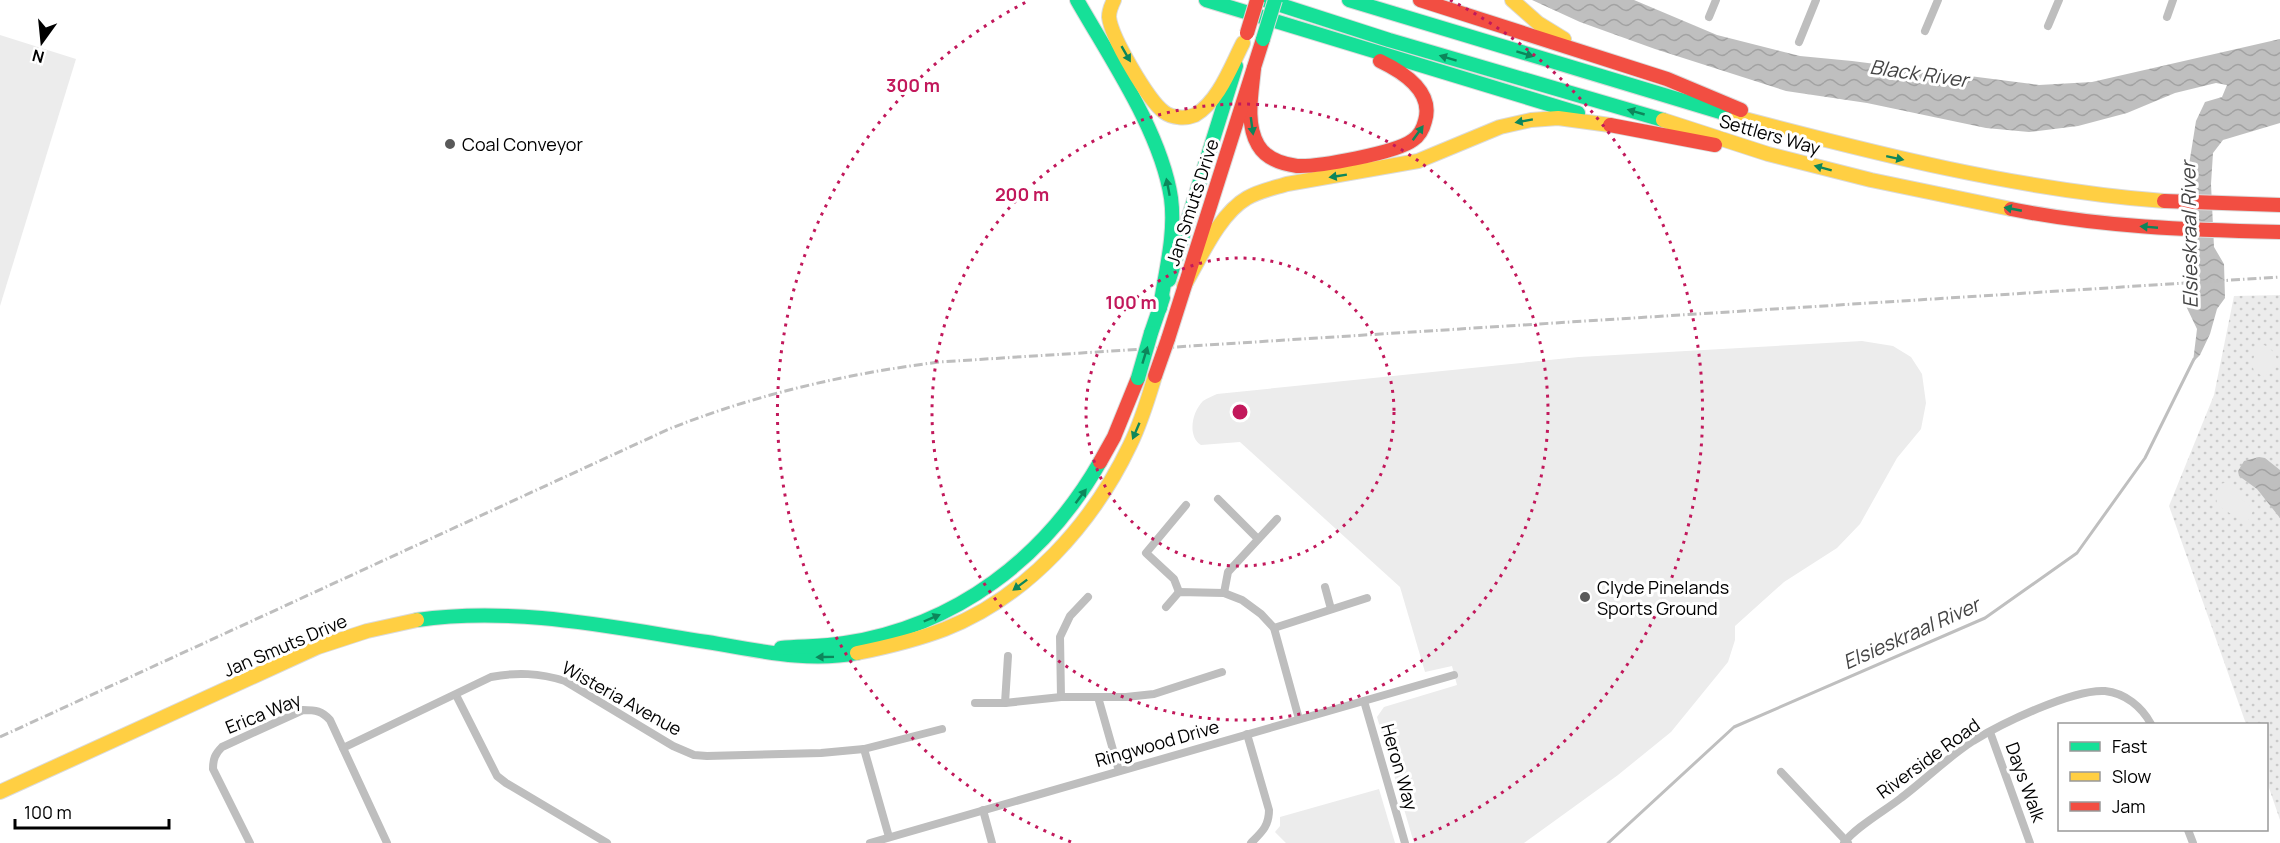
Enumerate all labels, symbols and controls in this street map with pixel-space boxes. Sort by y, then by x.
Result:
north arrow [12,12,72,72]
text: N [30,44,47,69]
one-way arrow [1120,46,1131,62]
one-way arrow [1516,50,1534,59]
one-way arrow [1439,53,1457,62]
water label: Black River [1868,53,1973,94]
text: 300 m [886,73,940,97]
one-way arrow [1627,107,1645,116]
street label: Settlers Way [1717,108,1824,160]
one-way arrow [1248,117,1257,136]
one-way arrow [1514,117,1533,126]
one-way arrow [1412,126,1424,142]
place label: Coal Conveyor [462,132,583,156]
street label: Jan Smuts Drive [1160,136,1224,268]
marker: Coal Conveyor [443,137,457,151]
one-way arrow [1886,154,1905,163]
water label: Elsieskraal River [2174,158,2204,309]
one-way arrow [1813,163,1831,172]
one-way arrow [1328,171,1347,180]
one-way arrow [1163,177,1172,196]
text: 200 m [995,182,1049,206]
one-way arrow [2003,204,2022,213]
one-way arrow [2139,222,2158,232]
text: 100 m [1105,290,1157,314]
one-way arrow [1140,346,1150,364]
centre of rings [1230,402,1250,422]
one-way arrow [1131,422,1140,440]
one-way arrow [1074,489,1086,504]
place label: Clyde Pinelands Sports Ground [1597,575,1729,620]
one-way arrow [1012,578,1027,590]
marker: Clyde Pinelands Sports Ground [1578,590,1592,604]
water label: Elsieskraal River [1838,590,1986,675]
street label: Jan Smuts Drive [220,608,350,682]
one-way arrow [923,613,941,623]
one-way arrow [815,652,834,662]
street label: Wisteria Avenue [558,655,686,741]
street label: Erica Way [222,687,305,739]
street label: Riverside Road [1872,712,1984,804]
street label: Ringwood Drive [1092,714,1222,772]
street label: Heron Way [1376,721,1424,814]
legend [2058,723,2268,831]
text: Fast [2112,734,2147,758]
street label: Days Walk [2000,739,2052,826]
text: Slow [2112,764,2152,788]
scale bar [15,792,170,830]
text: Jam [2112,794,2146,818]
text: 100 m [24,800,72,824]

